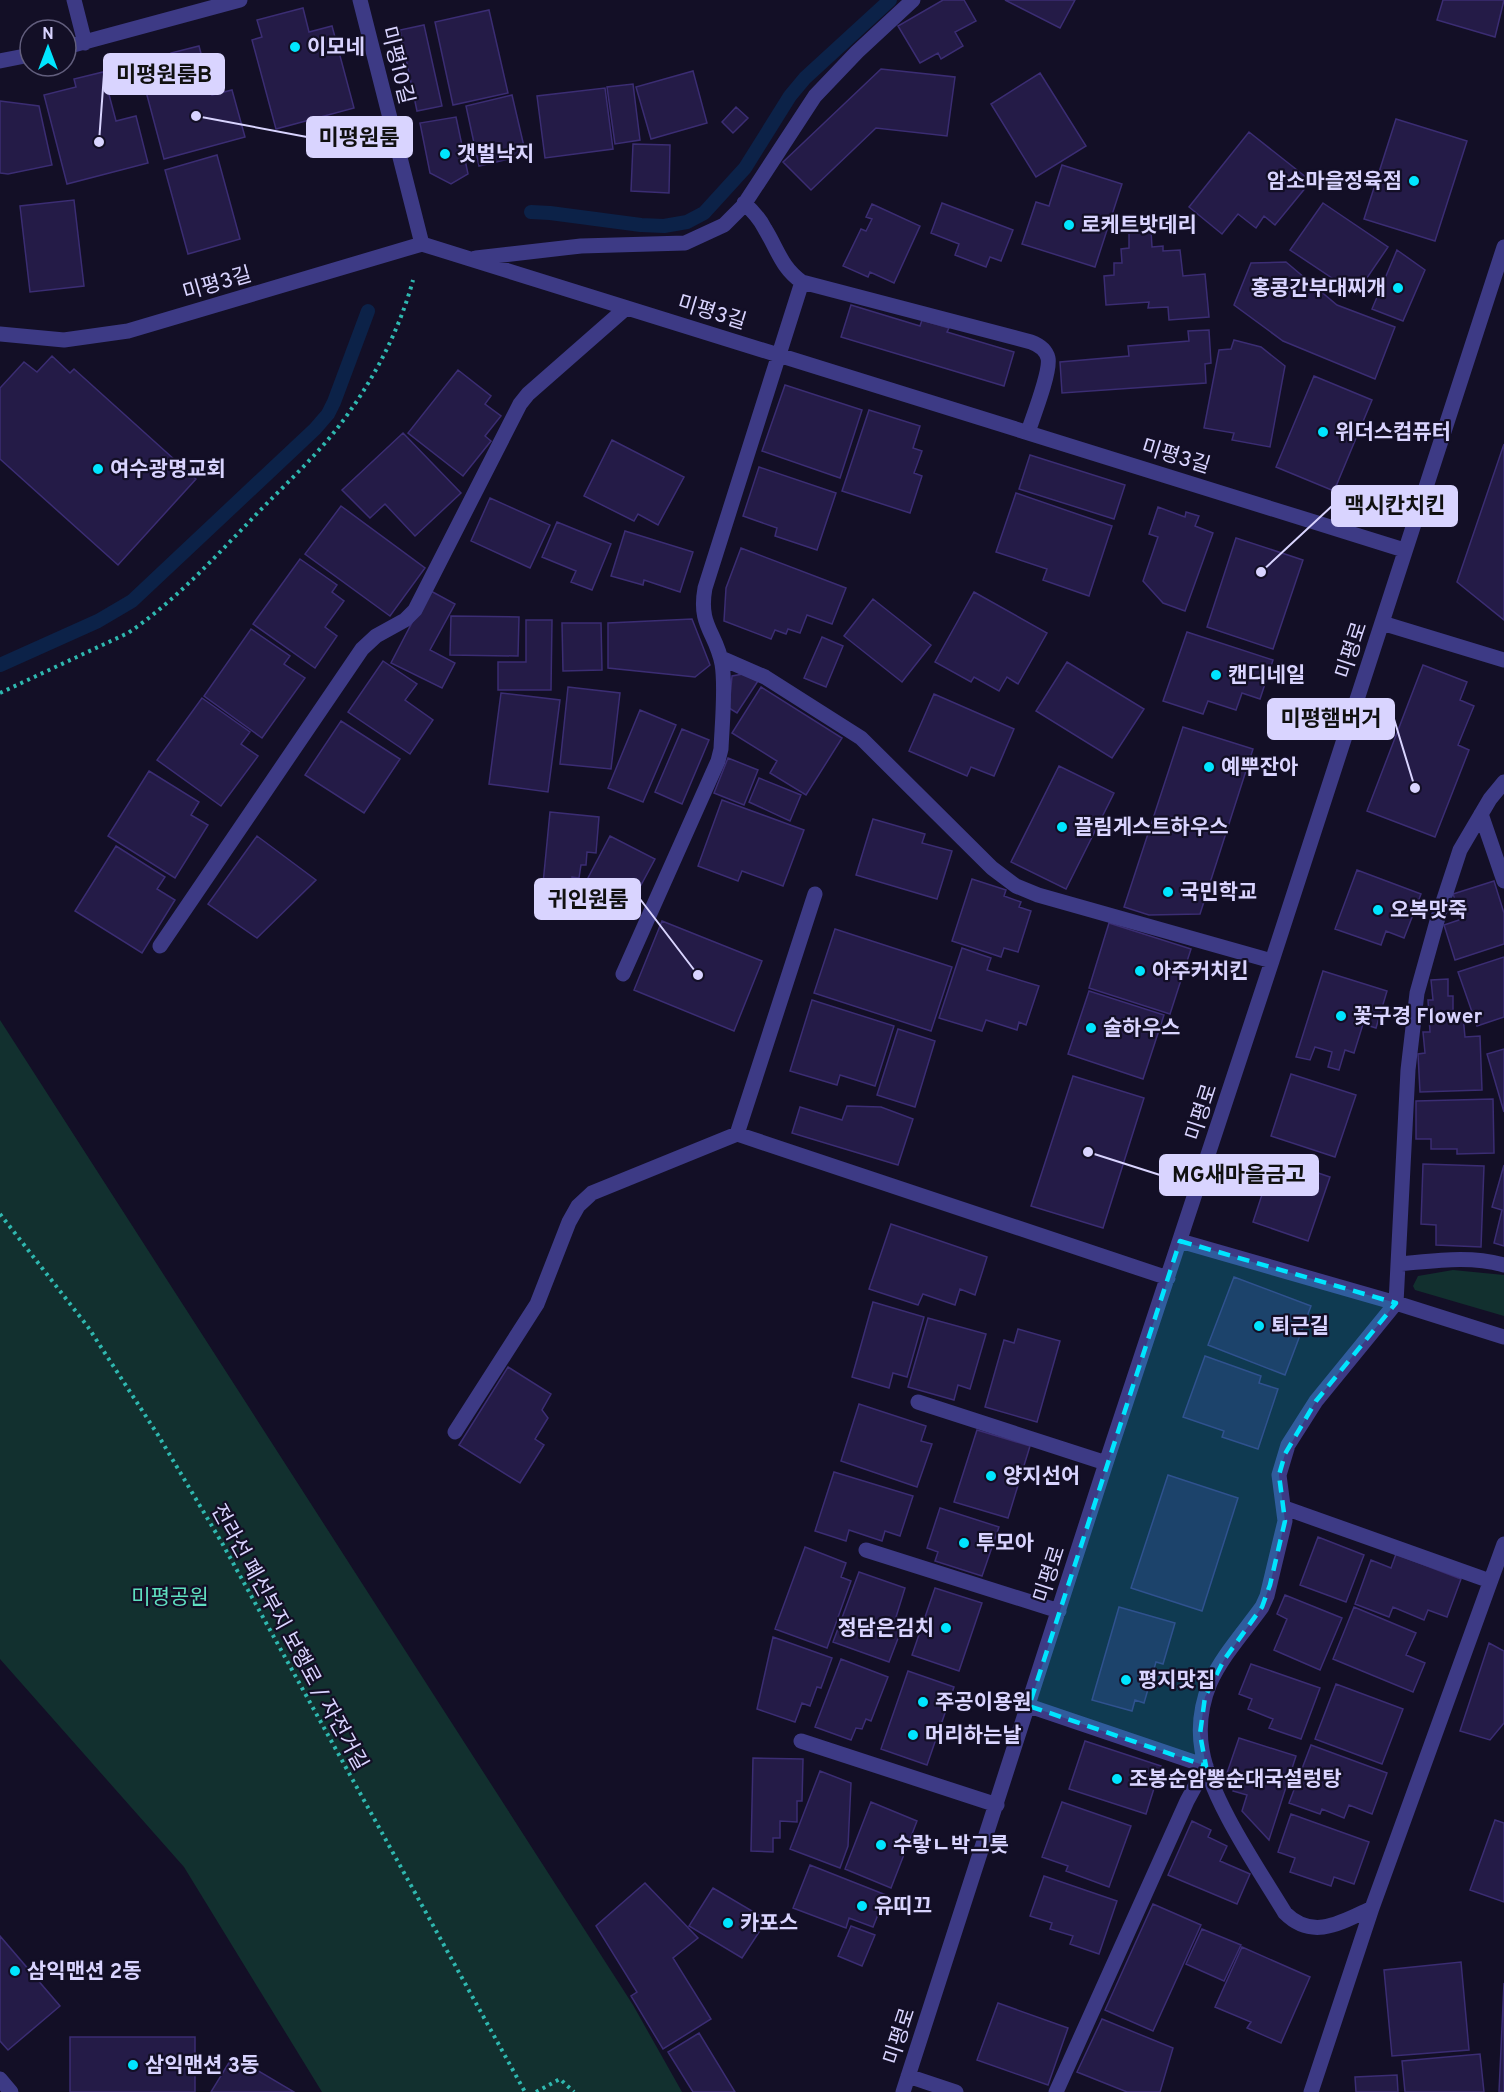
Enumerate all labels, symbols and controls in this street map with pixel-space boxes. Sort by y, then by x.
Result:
north arrow [18,18,78,78]
street label: 미평10길 [374,24,419,107]
text: N [42,25,54,45]
place label: 이모네 [307,35,365,62]
marker: 이모네 [288,40,302,54]
callout: 미평원룸B [104,54,224,94]
text: 미평원룸B [116,63,212,90]
callout: 미평원룸 [307,117,412,157]
text: 미평원룸 [319,126,399,153]
place label: 갯벌낙지 [457,142,534,169]
marker: 갯벌낙지 [438,147,452,161]
place label: 암소마을정육점 [1267,169,1402,196]
marker: 암소마을정육점 [1407,174,1421,188]
place label: 로케트밧데리 [1081,213,1197,240]
marker: 로케트밧데리 [1062,218,1076,232]
street label: 미평3길 [180,262,255,307]
place label: 홍콩간부대찌개 [1251,276,1386,303]
marker: 홍콩간부대찌개 [1391,281,1405,295]
street label: 미평3길 [674,290,749,337]
place label: 위더스컴퓨터 [1335,420,1451,447]
marker: 위더스컴퓨터 [1316,425,1330,439]
street label: 미평3길 [1138,434,1213,481]
place label: 여수광명교회 [110,457,226,484]
marker: 여수광명교회 [91,462,105,476]
callout: 맥시칸치킨 [1332,486,1457,526]
text: 맥시칸치킨 [1344,494,1446,521]
street label: 미평로 [1331,619,1374,682]
place label: 캔디네일 [1228,663,1305,690]
marker: 캔디네일 [1209,668,1223,682]
callout: 미평햄버거 [1268,699,1394,739]
text: 미평햄버거 [1280,707,1382,734]
place label: 예뿌잔아 [1221,755,1298,782]
marker: 예뿌잔아 [1202,760,1216,774]
place label: 끌림게스트하우스 [1074,815,1229,842]
marker: 끌림게스트하우스 [1055,820,1069,834]
callout: 귀인원룸 [535,879,640,919]
place label: 국민학교 [1180,880,1257,907]
marker: 국민학교 [1161,885,1175,899]
text: 귀인원룸 [548,888,628,915]
place label: 오복맛죽 [1390,898,1467,925]
marker: 오복맛죽 [1371,903,1385,917]
place label: 아주커치킨 [1152,959,1249,986]
marker: 아주커치킨 [1133,964,1147,978]
place label: 꽃구경 Flower [1353,1004,1482,1031]
marker: 꽃구경 Flower [1334,1009,1348,1023]
place label: 술하우스 [1103,1016,1180,1043]
marker: 술하우스 [1084,1021,1098,1035]
street label: 미평로 [1181,1081,1224,1144]
callout: MG새마을금고 [1160,1155,1318,1195]
text: MG새마을금고 [1172,1163,1306,1190]
place label: 퇴근길 [1271,1314,1329,1341]
marker: 퇴근길 [1252,1319,1266,1333]
place label: 양지선어 [1003,1464,1080,1491]
marker: 양지선어 [984,1469,998,1483]
street label: 전라선 폐선부지 보행로 / 자전거길 [204,1500,373,1776]
place label: 투모아 [976,1531,1034,1558]
marker: 투모아 [957,1536,971,1550]
street label: 미평로 [1029,1543,1072,1606]
park label: 미평공원 [131,1585,209,1612]
place label: 정담은김치 [837,1616,934,1643]
marker: 정담은김치 [939,1621,953,1635]
place label: 평지맛집 [1138,1668,1215,1695]
marker: 평지맛집 [1119,1673,1133,1687]
place label: 주공이용원 [935,1690,1032,1717]
marker: 주공이용원 [916,1695,930,1709]
place label: 머리하는날 [925,1723,1022,1750]
marker: 머리하는날 [906,1728,920,1742]
place label: 조봉순암뽕순대국설렁탕 [1129,1767,1342,1794]
marker: 조봉순암뽕순대국설렁탕 [1110,1772,1124,1786]
place label: 수랗ㄴ박그릇 [893,1833,1009,1860]
marker: 수랗ㄴ박그릇 [874,1838,888,1852]
place label: 유띠끄 [874,1894,932,1921]
marker: 유띠끄 [855,1899,869,1913]
place label: 카포스 [740,1911,798,1938]
marker: 카포스 [721,1916,735,1930]
place label: 삼익맨션 2동 [27,1959,142,1986]
marker: 삼익맨션 2동 [8,1964,22,1978]
street label: 미평로 [879,2005,922,2068]
place label: 삼익맨션 3동 [145,2053,259,2080]
marker: 삼익맨션 3동 [126,2058,140,2072]

